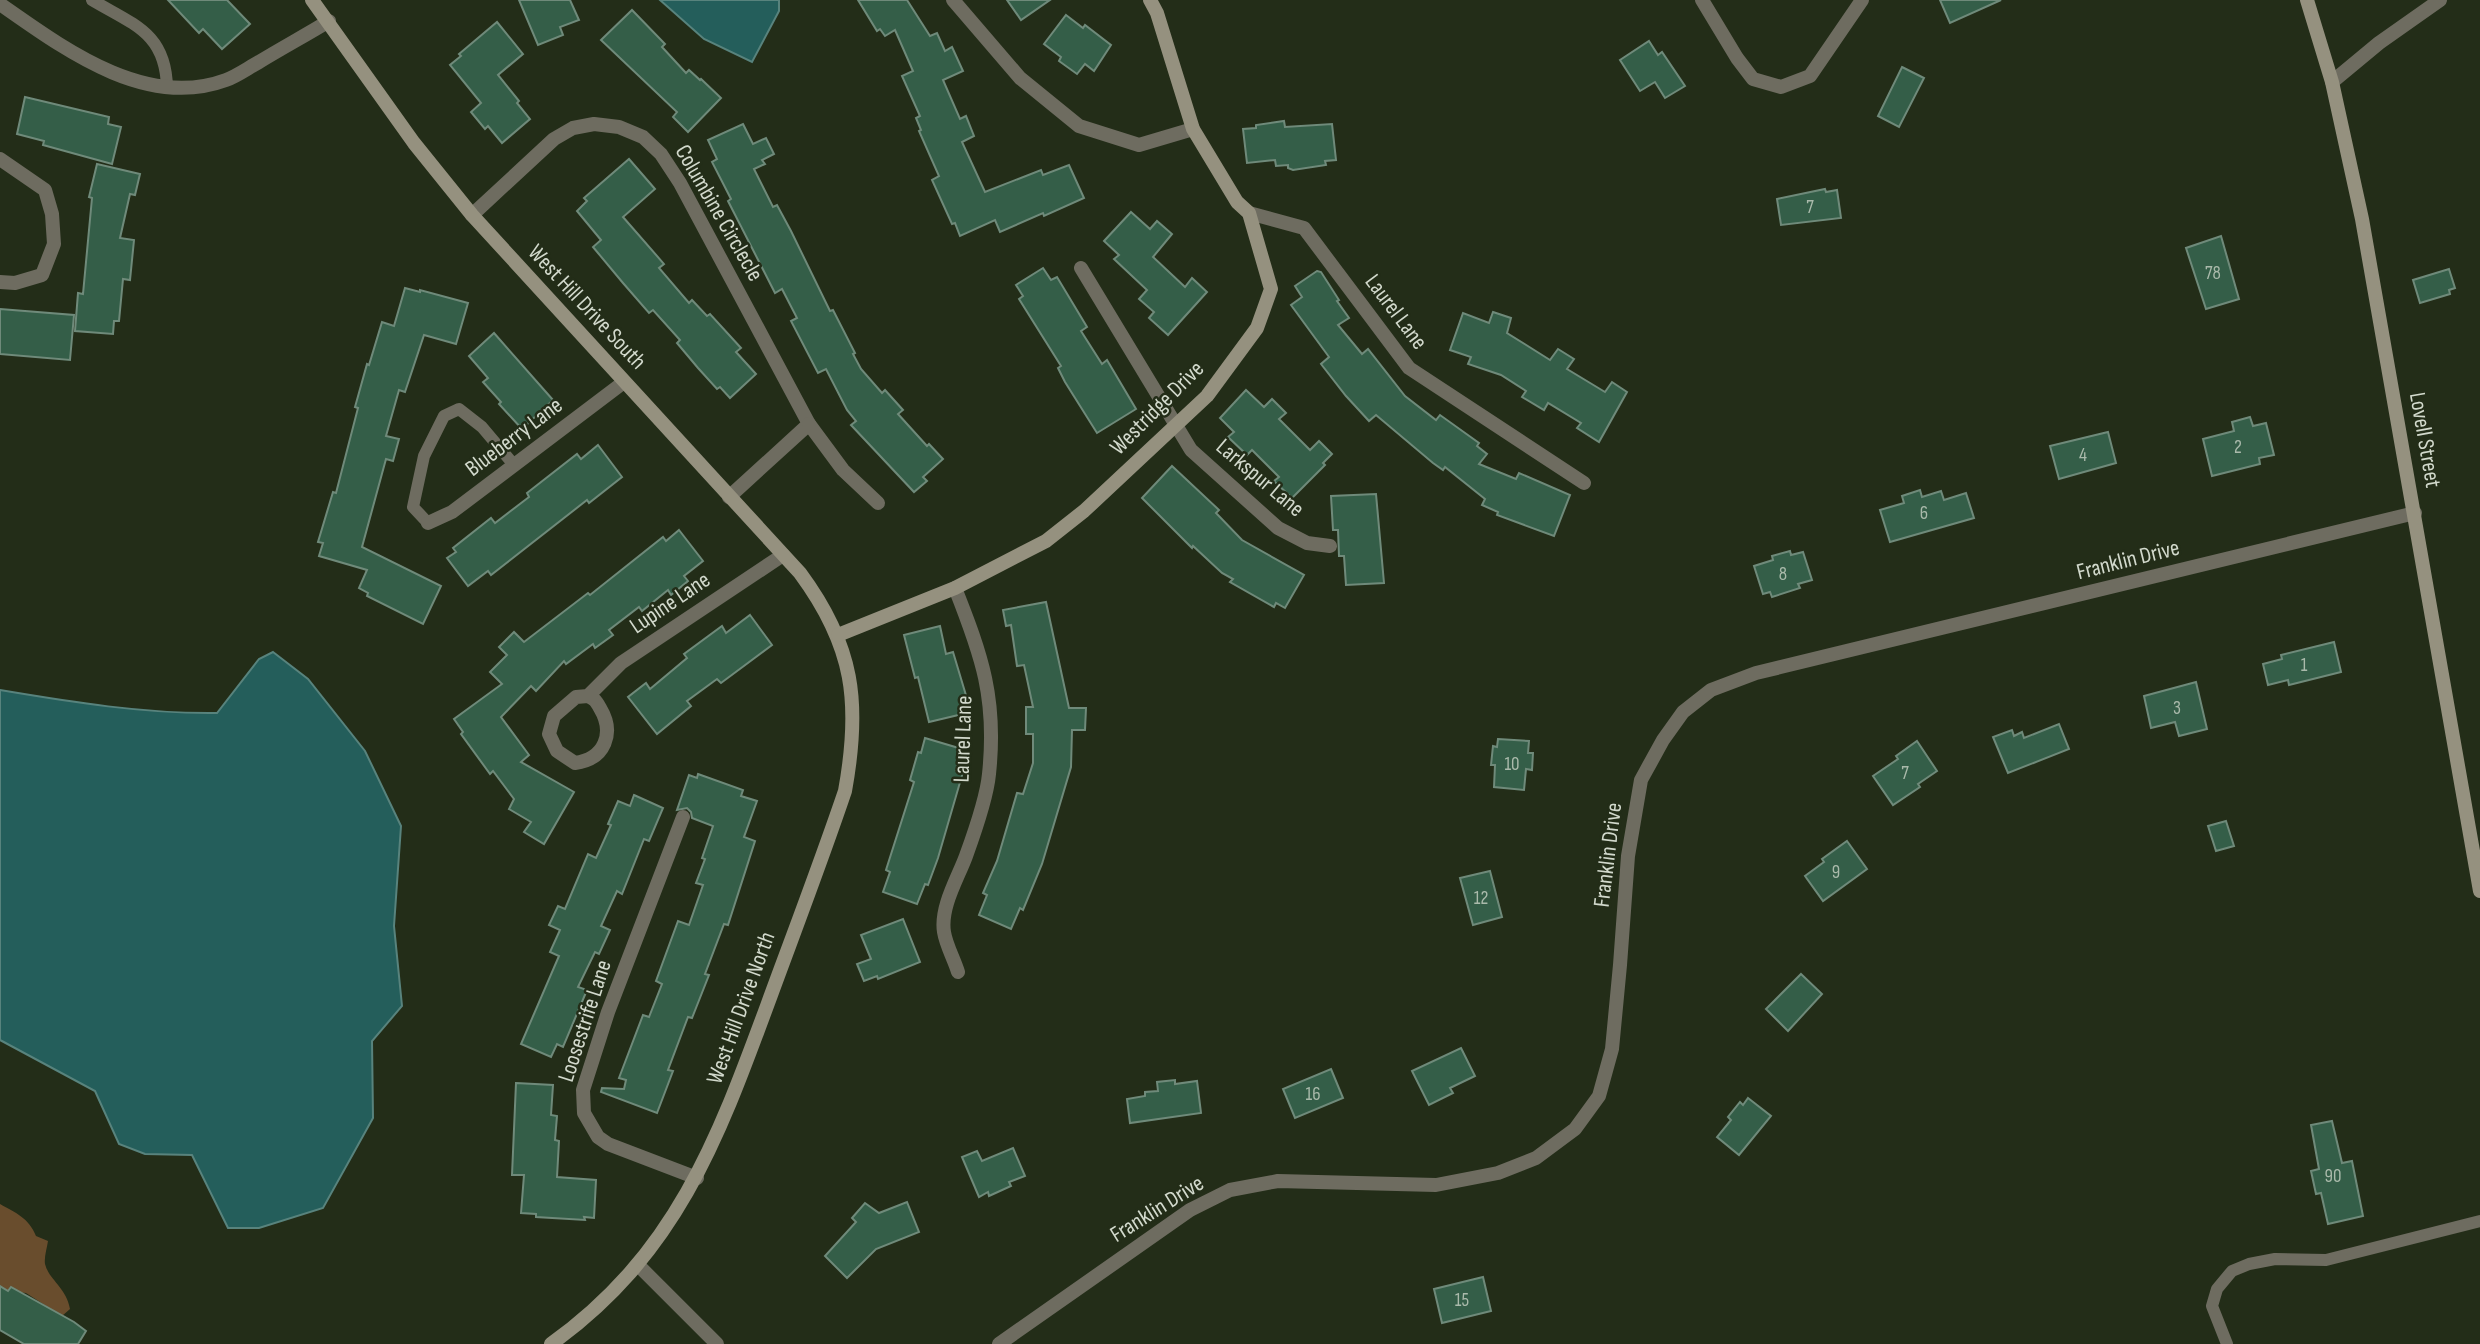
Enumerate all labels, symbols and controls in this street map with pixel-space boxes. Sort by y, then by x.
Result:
street label: Columbine Circlecle [669,140,769,286]
house number: 7 [1806,196,1814,219]
street label: West Hill Drive South [522,239,652,375]
house number: 78 [2205,262,2221,285]
street label: Laurel Lane [1359,269,1433,355]
street label: Westridge Drive [1104,355,1210,461]
street label: Lovell Street [2403,390,2447,490]
street label: Blueberry Lane [460,391,568,483]
street label: Larkspur Lane [1210,433,1310,523]
house number: 2 [2234,436,2242,459]
house number: 4 [2079,444,2087,467]
house number: 6 [1920,502,1928,525]
street label: Franklin Drive [2074,534,2182,586]
house number: 8 [1779,563,1787,586]
street label: Lupine Lane [624,566,716,640]
house number: 1 [2301,654,2308,677]
street label: Laurel Lane [947,695,979,783]
house number: 3 [2173,697,2181,720]
house number: 10 [1504,753,1520,776]
house number: 7 [1901,762,1909,785]
street label: Franklin Drive [1588,801,1628,909]
house number: 9 [1832,861,1840,884]
house number: 12 [1474,887,1488,910]
street label: West Hill Drive North [701,928,781,1088]
street label: Loosestrife Lane [552,957,618,1085]
house number: 16 [1306,1083,1320,1106]
house number: 90 [2325,1165,2341,1188]
street label: Franklin Drive [1105,1169,1209,1249]
house number: 15 [1455,1289,1469,1312]

